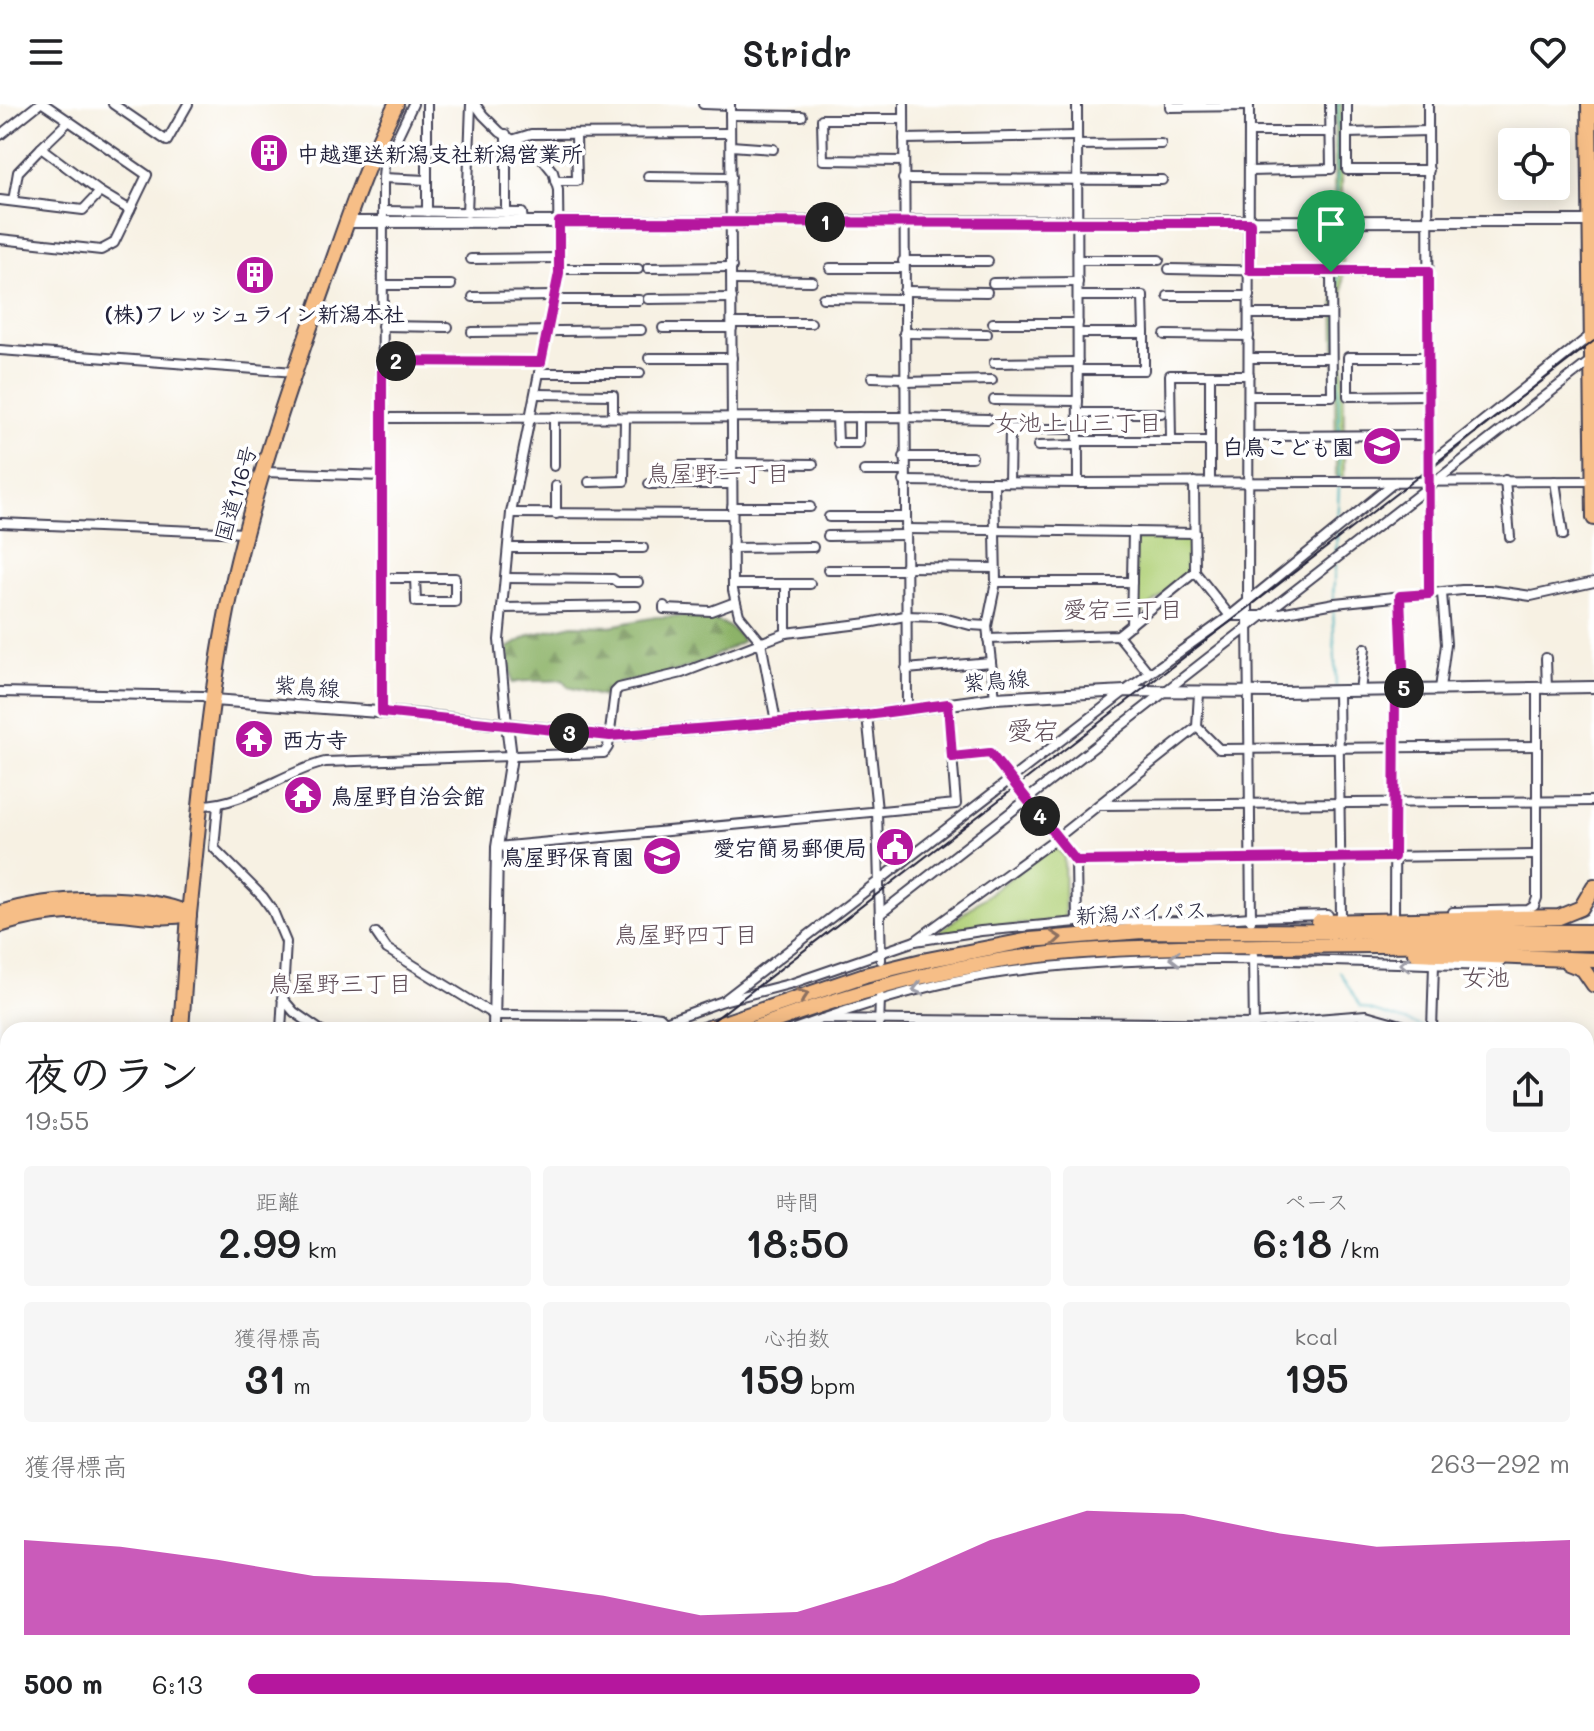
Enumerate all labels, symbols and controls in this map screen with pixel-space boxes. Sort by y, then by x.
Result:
text: Stridr [742,29,852,76]
icon: menu [24,30,68,74]
icon: heart [1526,30,1570,74]
map controls [1498,128,1570,200]
button: locate [1498,128,1570,200]
building icon: 中越運送新潟支社新潟営業所 [248,132,290,174]
place label: 中越運送新潟支社新潟営業所 [297,139,583,168]
pin [1297,190,1365,272]
pin: 1 [805,202,845,242]
icon: arrive [1309,202,1353,246]
text: 1 [820,207,830,236]
building icon: (株)フレッシュライン新潟本社 [234,254,276,296]
place label: (株)フレッシュライン新潟本社 [105,299,405,328]
pin: 2 [376,341,416,381]
text: 2 [390,346,402,375]
district label: 女池上山三丁目 [994,406,1162,437]
school or university icon: 白鳥こども園 [1361,425,1403,467]
place label: 白鳥こども園 [1222,432,1354,461]
street label: 国道116号 [207,441,263,545]
district label: 鳥屋野一丁目 [646,457,790,488]
district label: 愛宕三丁目 [1063,593,1183,624]
street label: 紫鳥線 [962,663,1030,697]
pin: 5 [1384,668,1424,708]
street label: 紫鳥線 [273,669,341,703]
text: 5 [1398,673,1410,702]
pin: 3 [549,713,589,753]
district label: 愛宕 [1007,713,1059,747]
temple icon: 西方寺 [233,718,275,760]
text: 3 [562,718,576,747]
place label: 西方寺 [282,725,348,754]
temple icon: 鳥屋野自治会館 [282,774,324,816]
place label: 鳥屋野自治会館 [331,781,485,810]
pin: 4 [1020,796,1060,836]
text: 4 [1033,801,1047,830]
public building icon: 愛宕簡易郵便局 [874,826,916,868]
place label: 愛宕簡易郵便局 [713,833,867,862]
school or university icon: 鳥屋野保育園 [641,835,683,877]
place label: 鳥屋野保育園 [502,842,634,871]
street label: 新潟バイパス [1075,894,1207,930]
district label: 鳥屋野四丁目 [614,918,758,949]
one-way arrow [1050,930,1063,947]
one-way arrow [1168,949,1181,967]
one-way arrow [1398,955,1411,972]
district label: 女池 [1462,961,1510,992]
district label: 鳥屋野三丁目 [268,967,412,998]
one-way arrow [911,980,925,997]
one-way arrow [795,988,809,1004]
text: 夜のラン [24,1044,200,1101]
button: share [1486,1048,1570,1132]
text: 19:55 [24,1103,89,1137]
text: 距離 [256,1187,300,1216]
text: 時間 [775,1187,819,1216]
text: ペース [1284,1187,1349,1216]
text: 2.99 [218,1216,301,1268]
text: 18:50 [745,1216,849,1268]
text: 6:18 [1253,1216,1332,1268]
text: km [301,1235,337,1264]
text: /km [1332,1235,1380,1264]
text: kcal [1294,1322,1338,1351]
text: 獲得標高 [234,1323,322,1352]
text: 心拍数 [764,1323,830,1352]
text: 195 [1284,1351,1349,1403]
text: 31 [245,1352,286,1404]
text: 159 [738,1352,803,1404]
text: m [286,1371,311,1400]
text: bpm [803,1371,856,1400]
text: 263–292 m [1430,1446,1570,1480]
text: 獲得標高 [24,1449,128,1483]
text: 500 m [24,1667,103,1701]
text: 6:13 [152,1667,203,1701]

